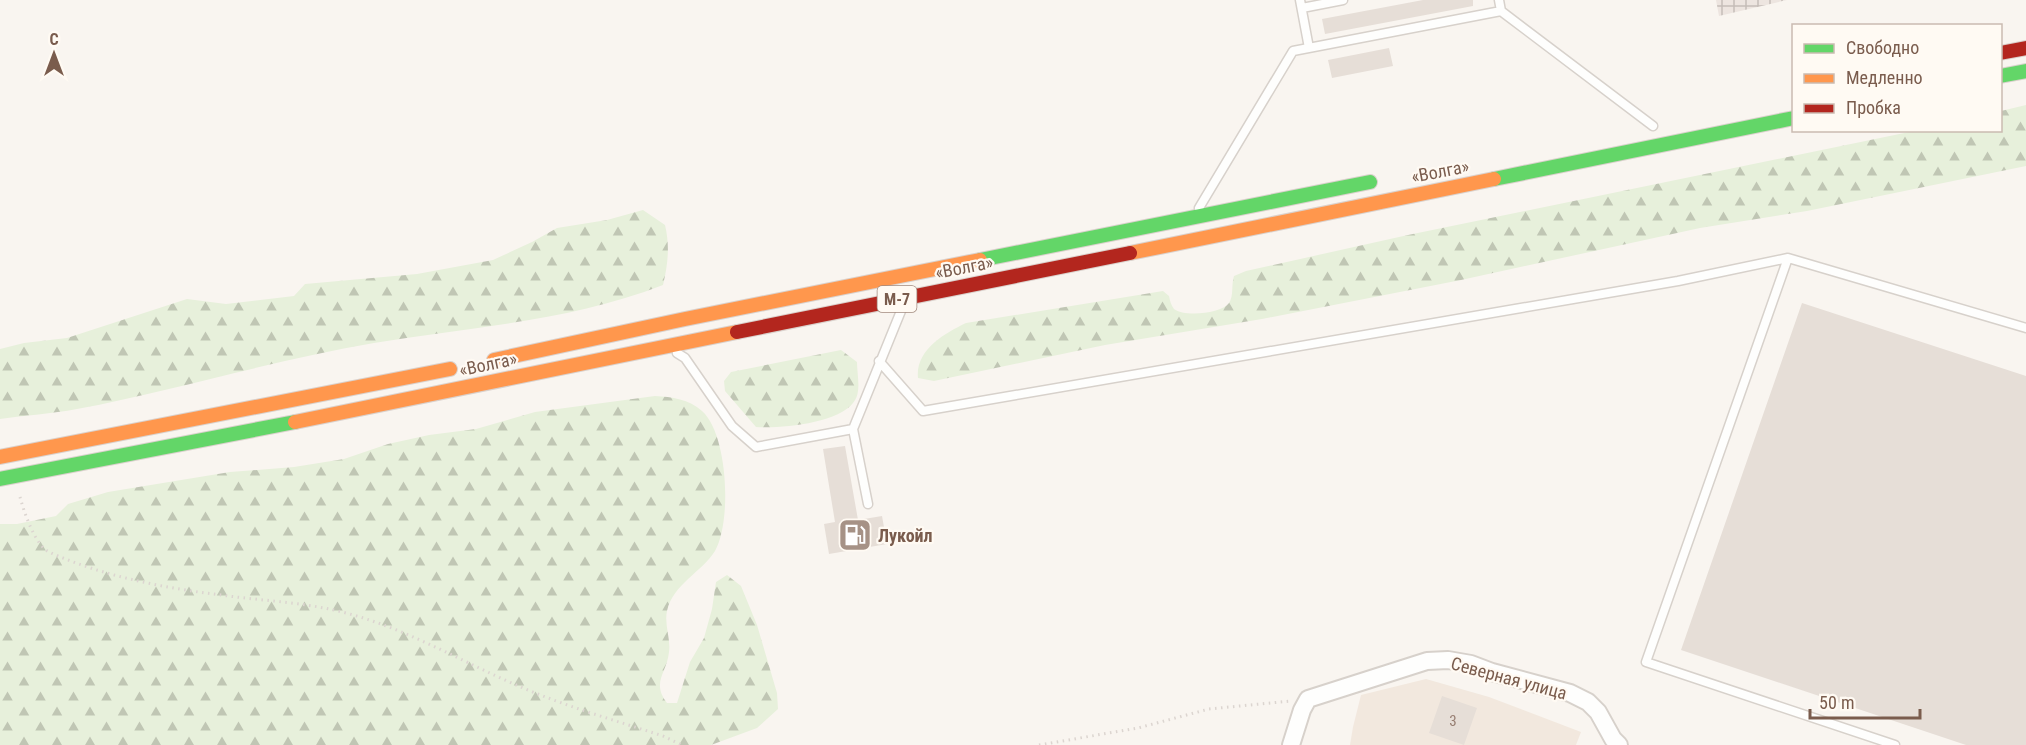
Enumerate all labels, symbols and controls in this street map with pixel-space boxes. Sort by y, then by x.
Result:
north arrow [24,24,84,84]
legend [1792,24,2002,132]
text: С [49,30,59,49]
text: Свободно [1846,37,1919,58]
text: Медленно [1846,67,1923,88]
text: Пробка [1846,97,1901,118]
street label: «Волга» [1409,155,1471,187]
street label: «Волга» [933,251,995,283]
road number: М-7 [878,286,916,312]
street label: «Волга» [457,348,519,380]
fuel station icon: Лукойл [837,517,873,553]
place label: Лукойл [878,525,933,546]
street label: Северная улица [1449,652,1569,704]
scale bar [1810,682,1920,720]
text: 50 m [1819,692,1854,713]
house number: 3 [1449,712,1457,730]

